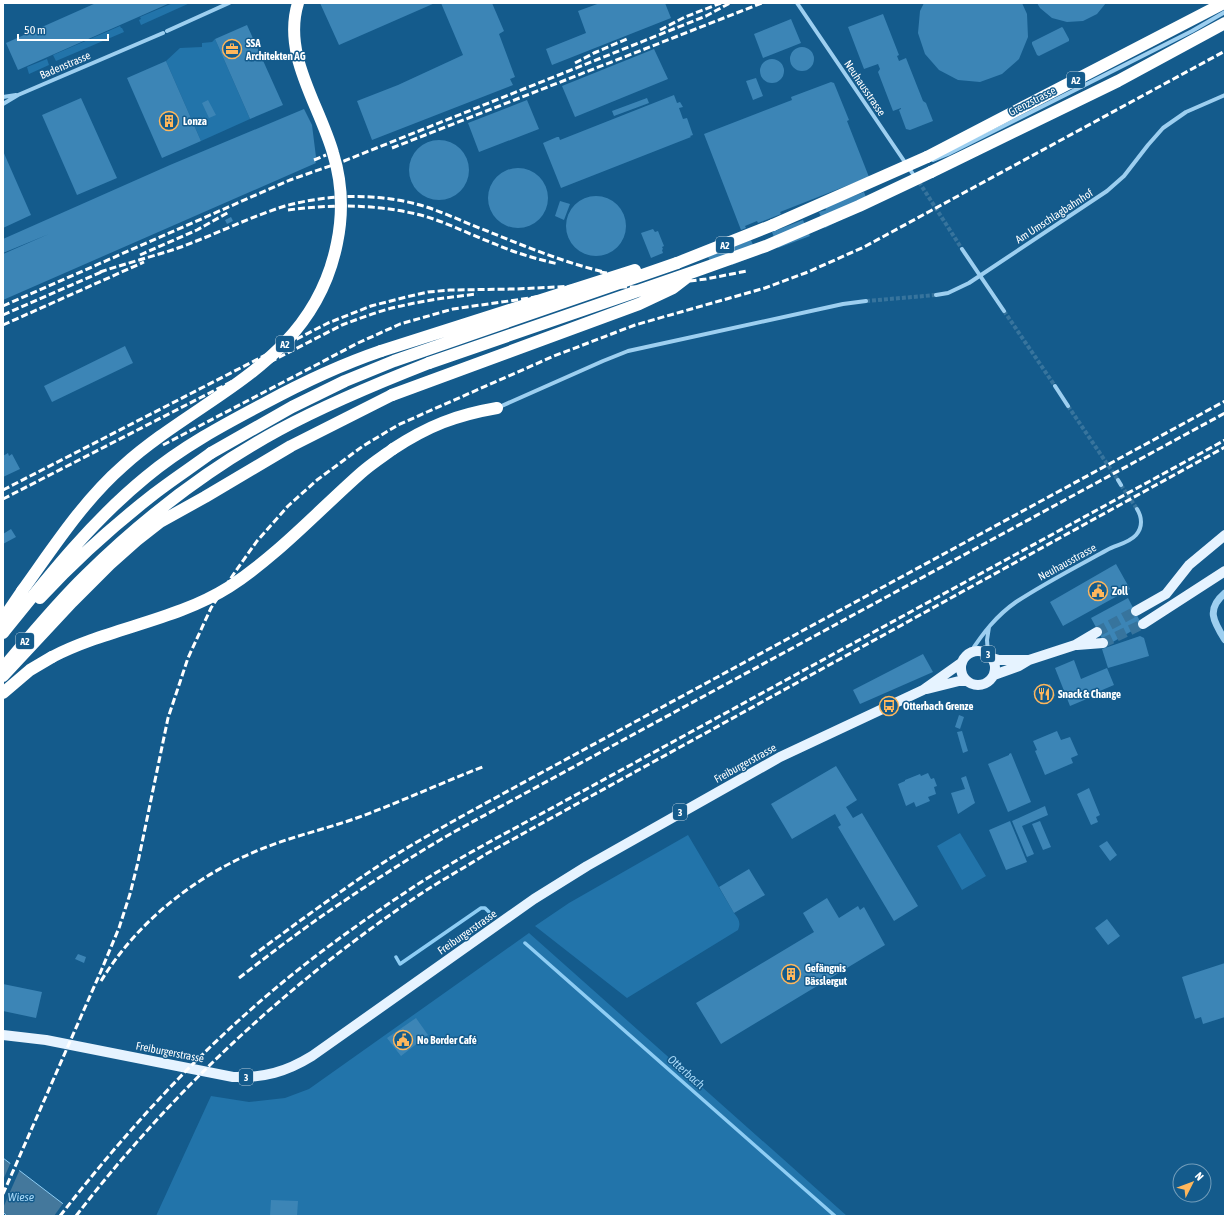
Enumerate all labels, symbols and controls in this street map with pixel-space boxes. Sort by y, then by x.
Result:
scale bar [18,16,108,42]
text: 50 m [24,23,46,37]
place label: SSA Architekten AG [245,37,306,62]
office icon: SSA Architekten AG [221,38,243,60]
street label: Badenstrasse [38,49,92,81]
street label: Neuhausstrasse [842,58,888,118]
road number: A2 [1067,72,1085,88]
street label: Grenzstrasse [1006,84,1058,118]
building icon: Lonza [158,110,180,132]
place label: Lonza [183,115,207,127]
street label: Am Umschlagbahnhof [1013,187,1095,245]
road number: A2 [716,237,734,253]
road number: A2 [276,336,294,352]
street label: Neuhausstrasse [1036,541,1098,583]
public building icon: Zoll [1087,580,1109,602]
place label: Zoll [1112,585,1129,597]
road number: A2 [16,633,34,649]
road number: 3 [981,646,995,662]
restaurant icon: Snack & Change [1033,683,1055,705]
place label: Snack & Change [1058,688,1121,700]
bus stop icon: Otterbach Grenze [878,695,900,717]
place label: Otterbach Grenze [903,700,973,712]
street label: Freiburgerstrasse [712,741,778,785]
road number: 3 [673,804,687,820]
street label: Freiburgerstrasse [435,907,499,957]
place label: Gefängnis Bässlergut [805,962,848,987]
building icon: Gefängnis Bässlergut [780,963,802,985]
public building icon: No Border Café [392,1029,414,1051]
place label: No Border Café [417,1034,477,1046]
street label: Freiburgerstrasse [135,1040,205,1064]
water label: Otterbach [665,1052,707,1092]
road number: 3 [239,1069,253,1085]
north arrow [1172,1163,1212,1203]
text: N [1193,1170,1206,1183]
water label: Wiese [8,1190,35,1204]

